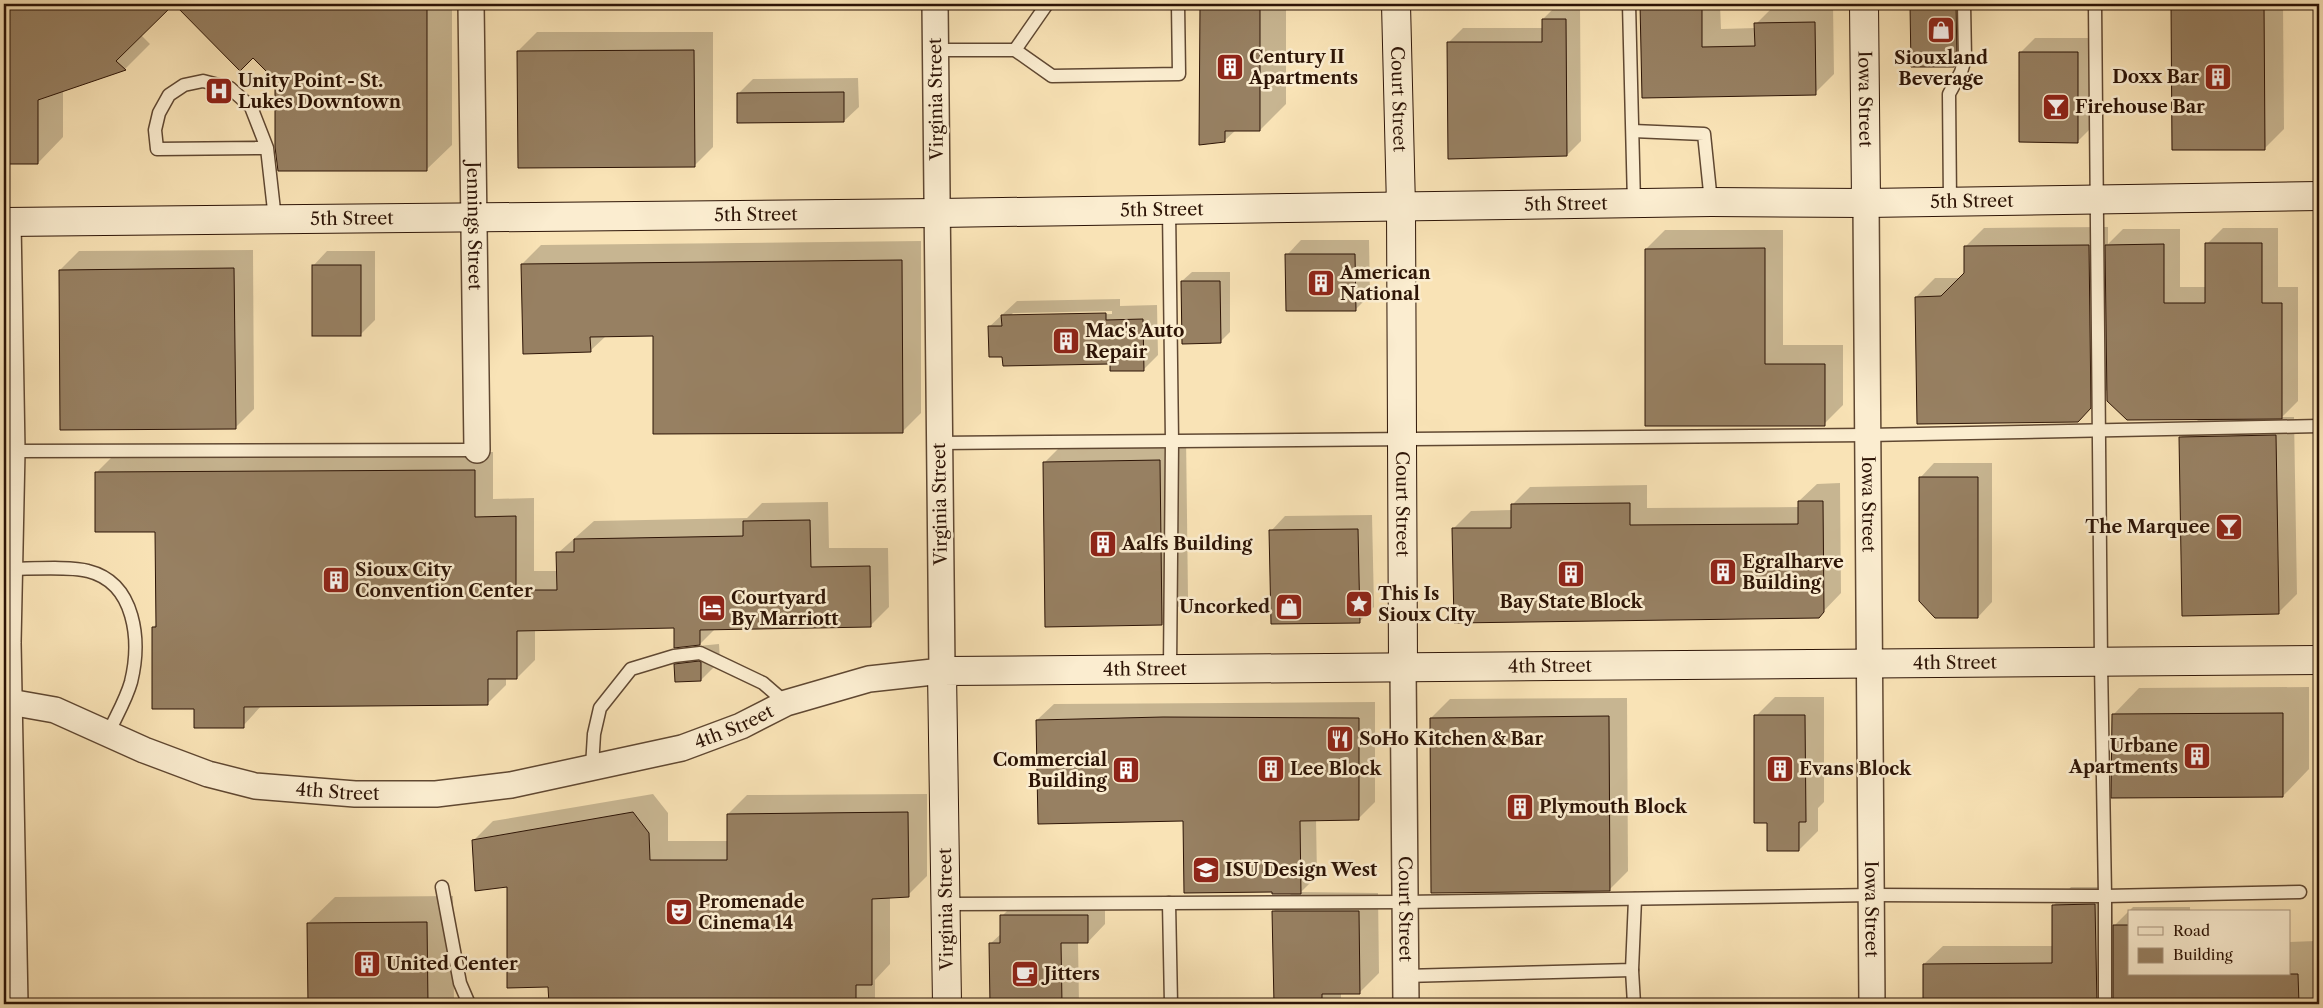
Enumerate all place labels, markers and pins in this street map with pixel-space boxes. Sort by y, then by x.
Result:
shop icon: Siouxland Beverage [1926,15,1956,45]
place label: Century II Apartments [1248,46,1358,89]
place label: Siouxland Beverage [1894,47,1988,90]
building icon: Century II Apartments [1215,52,1245,82]
building icon: Doxx Bar [2203,62,2233,92]
place label: Doxx Bar [2112,66,2199,88]
place label: Unity Point - St. Lukes Downtown [238,70,402,113]
hospital icon: Unity Point - St. Lukes Downtown [204,76,234,106]
bar icon: Firehouse Bar [2041,92,2071,122]
place label: Firehouse Bar [2075,96,2205,118]
place label: American National [1339,262,1431,305]
building icon: American National [1306,268,1336,298]
place label: Mac's Auto Repair [1085,320,1185,363]
building icon: Mac's Auto Repair [1051,326,1081,356]
bar icon: The Marquee [2214,512,2244,542]
place label: The Marquee [2085,516,2210,538]
building icon: Aalfs Building [1088,529,1118,559]
place label: Aalfs Building [1121,533,1253,555]
place label: Egralharve Building [1742,551,1844,594]
building icon: Egralharve Building [1708,557,1738,587]
place label: Sioux City Convention Center [355,559,533,602]
building icon: Bay State Block [1556,559,1586,589]
building icon: Sioux City Convention Center [321,565,351,595]
place label: This Is Sioux CIty [1378,583,1476,626]
place label: Courtyard By Marriott [731,587,839,630]
place icon: This Is Sioux CIty [1344,589,1374,619]
place label: Bay State Block [1500,591,1644,613]
shop icon: Uncorked [1274,592,1304,622]
hotel icon: Courtyard By Marriott [697,593,727,623]
place label: Uncorked [1179,596,1270,618]
restaurant icon: SoHo Kitchen & Bar [1325,724,1355,754]
place label: SoHo Kitchen & Bar [1359,728,1543,750]
place label: Urbane Apartments [2068,735,2178,778]
building icon: Urbane Apartments [2182,741,2212,771]
place label: Commercial Building [993,749,1108,792]
building icon: Lee Block [1256,754,1286,784]
building icon: Evans Block [1765,754,1795,784]
building icon: Commercial Building [1111,755,1141,785]
place label: Lee Block [1290,758,1382,780]
place label: Evans Block [1799,758,1912,780]
building icon: Plymouth Block [1505,792,1535,822]
place label: Plymouth Block [1539,796,1688,818]
school or university icon: ISU Design West [1191,855,1221,885]
place label: ISU Design West [1225,859,1378,881]
place label: Promenade Cinema 14 [698,891,805,934]
theatre icon: Promenade Cinema 14 [664,897,694,927]
building icon: United Center [352,949,382,979]
place label: United Center [386,953,518,975]
cafe icon: Jitters [1010,959,1040,989]
place label: Jitters [1041,963,1100,985]

